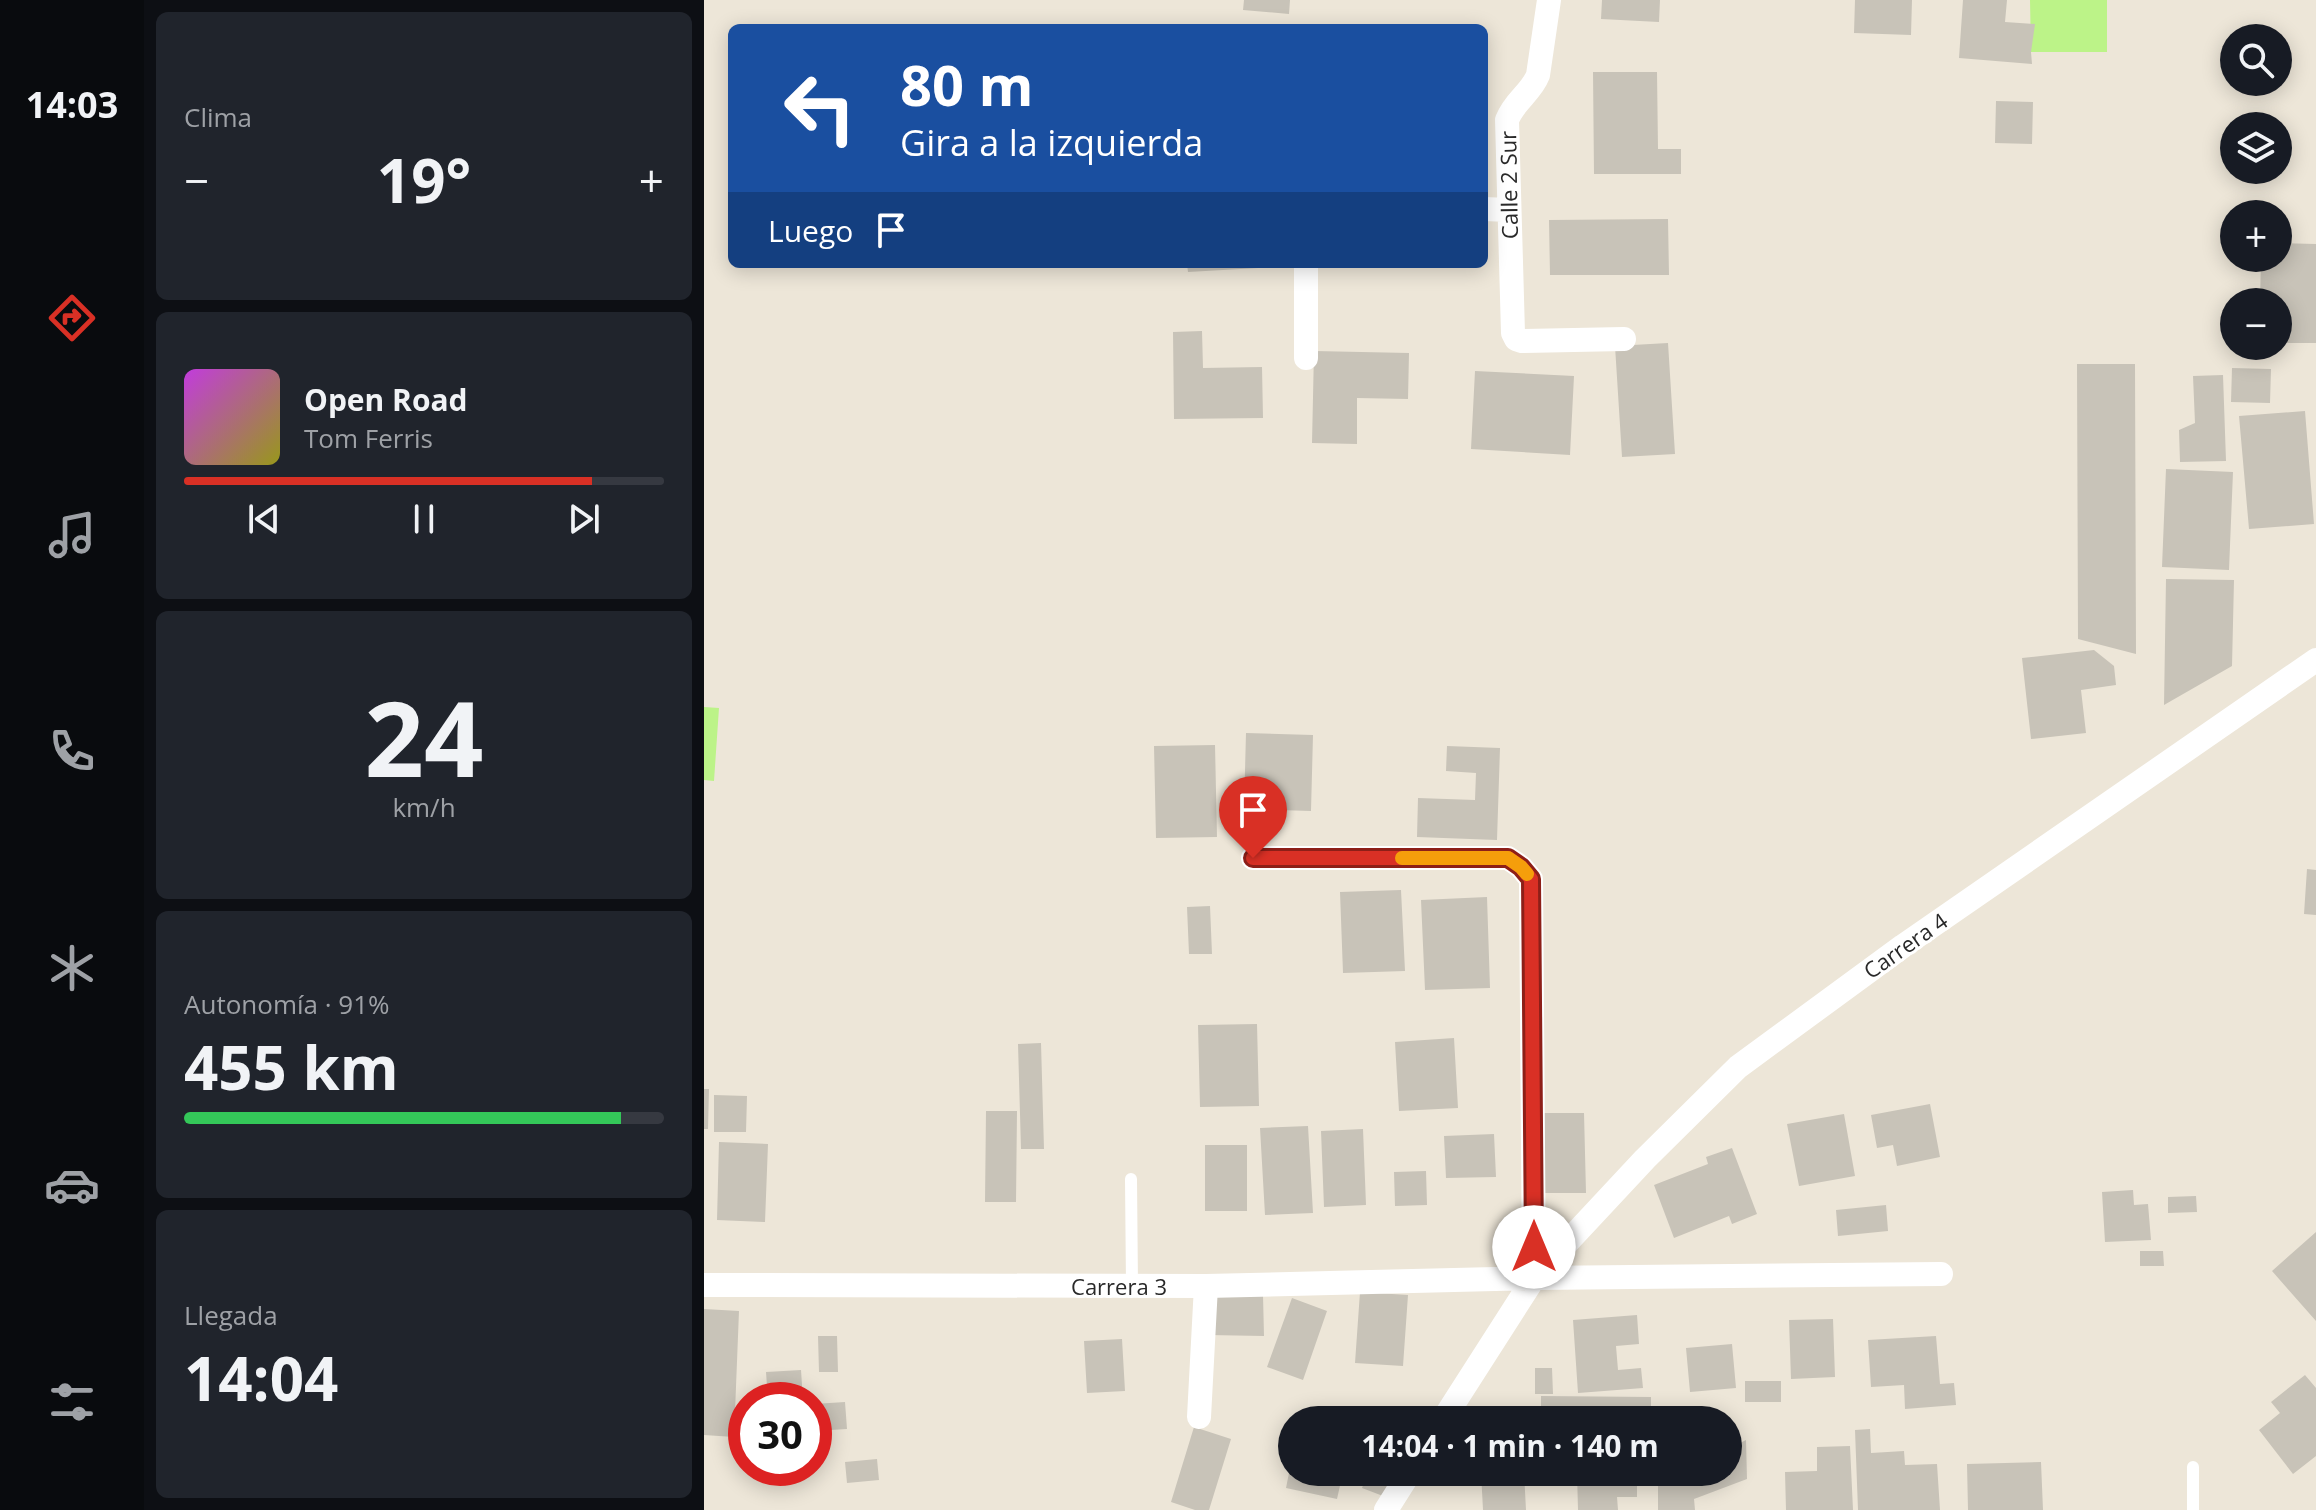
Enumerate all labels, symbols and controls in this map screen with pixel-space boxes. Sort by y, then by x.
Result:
map controls [2220,24,2292,360]
button: search [2220,24,2292,96]
text: 80 m [900,46,1034,122]
icon: left [768,56,872,160]
text: 14:03 [26,80,118,129]
text: Clima [184,99,252,135]
button: layers [2220,112,2292,184]
text: Gira a la izquierda [900,118,1203,167]
street label: Calle 2 Sur [1492,131,1524,239]
text: 19° [377,139,471,221]
text: − [184,150,209,210]
text: + [639,150,664,210]
button: + [2220,200,2292,272]
icon: arrive [869,208,913,252]
text: Luego [768,210,853,251]
button: − [2220,288,2292,360]
icon: directions [44,290,100,346]
text: Open Road [304,379,468,420]
text: Tom Ferris [304,420,433,456]
icon: previous [242,497,286,541]
icon: pause [402,497,446,541]
icon: next [562,497,606,541]
icon: music [44,507,100,563]
text: 24 [365,666,483,807]
icon: phone [44,723,100,779]
pin [1219,776,1287,858]
icon: arrive [1231,788,1275,832]
text: km/h [392,789,456,825]
street label: Carrera 4 [1857,905,1953,985]
icon: climate [44,940,100,996]
text: Autonomía · 91% [184,986,390,1022]
text: 455 km [184,1026,399,1108]
icon: car [44,1157,100,1213]
position arrow [1492,1205,1576,1289]
street label: Carrera 3 [1071,1271,1167,1301]
text: Llegada [184,1297,278,1333]
text: 14:04 [184,1337,338,1419]
icon: filters [44,1374,100,1430]
speed limit sign: 30 [728,1382,832,1486]
text: 14:04 · 1 min · 140 m [1361,1425,1659,1466]

